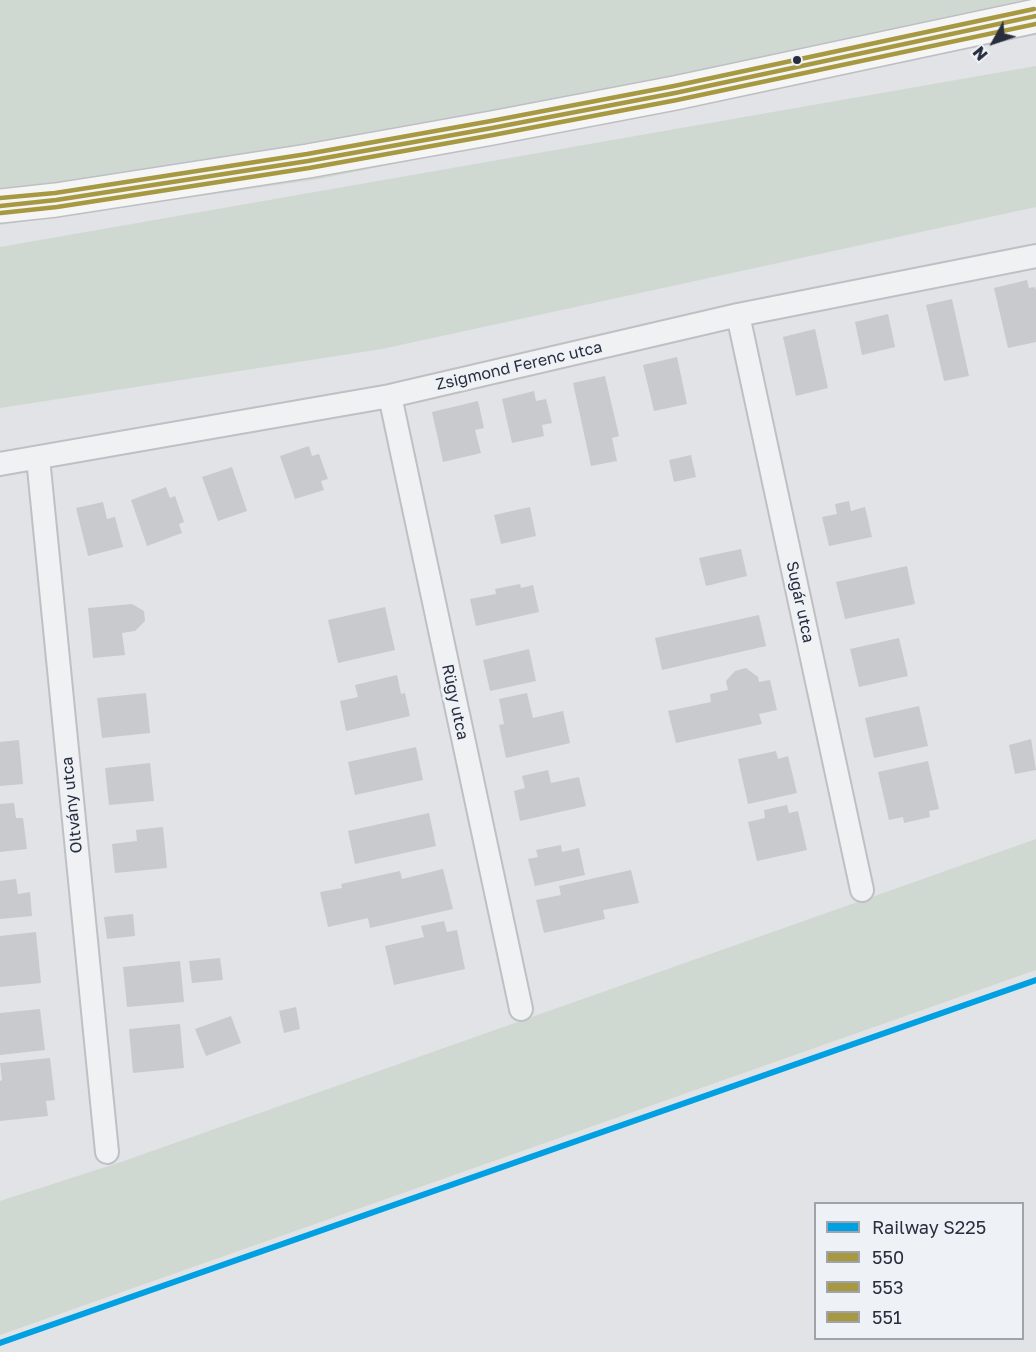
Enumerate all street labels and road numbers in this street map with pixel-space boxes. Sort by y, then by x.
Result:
street label: Zsigmond Ferenc utca [434,338,604,394]
street label: Sugár utca [782,559,818,645]
street label: Rügy utca [438,662,472,742]
street label: Oltvány utca [57,756,87,854]

